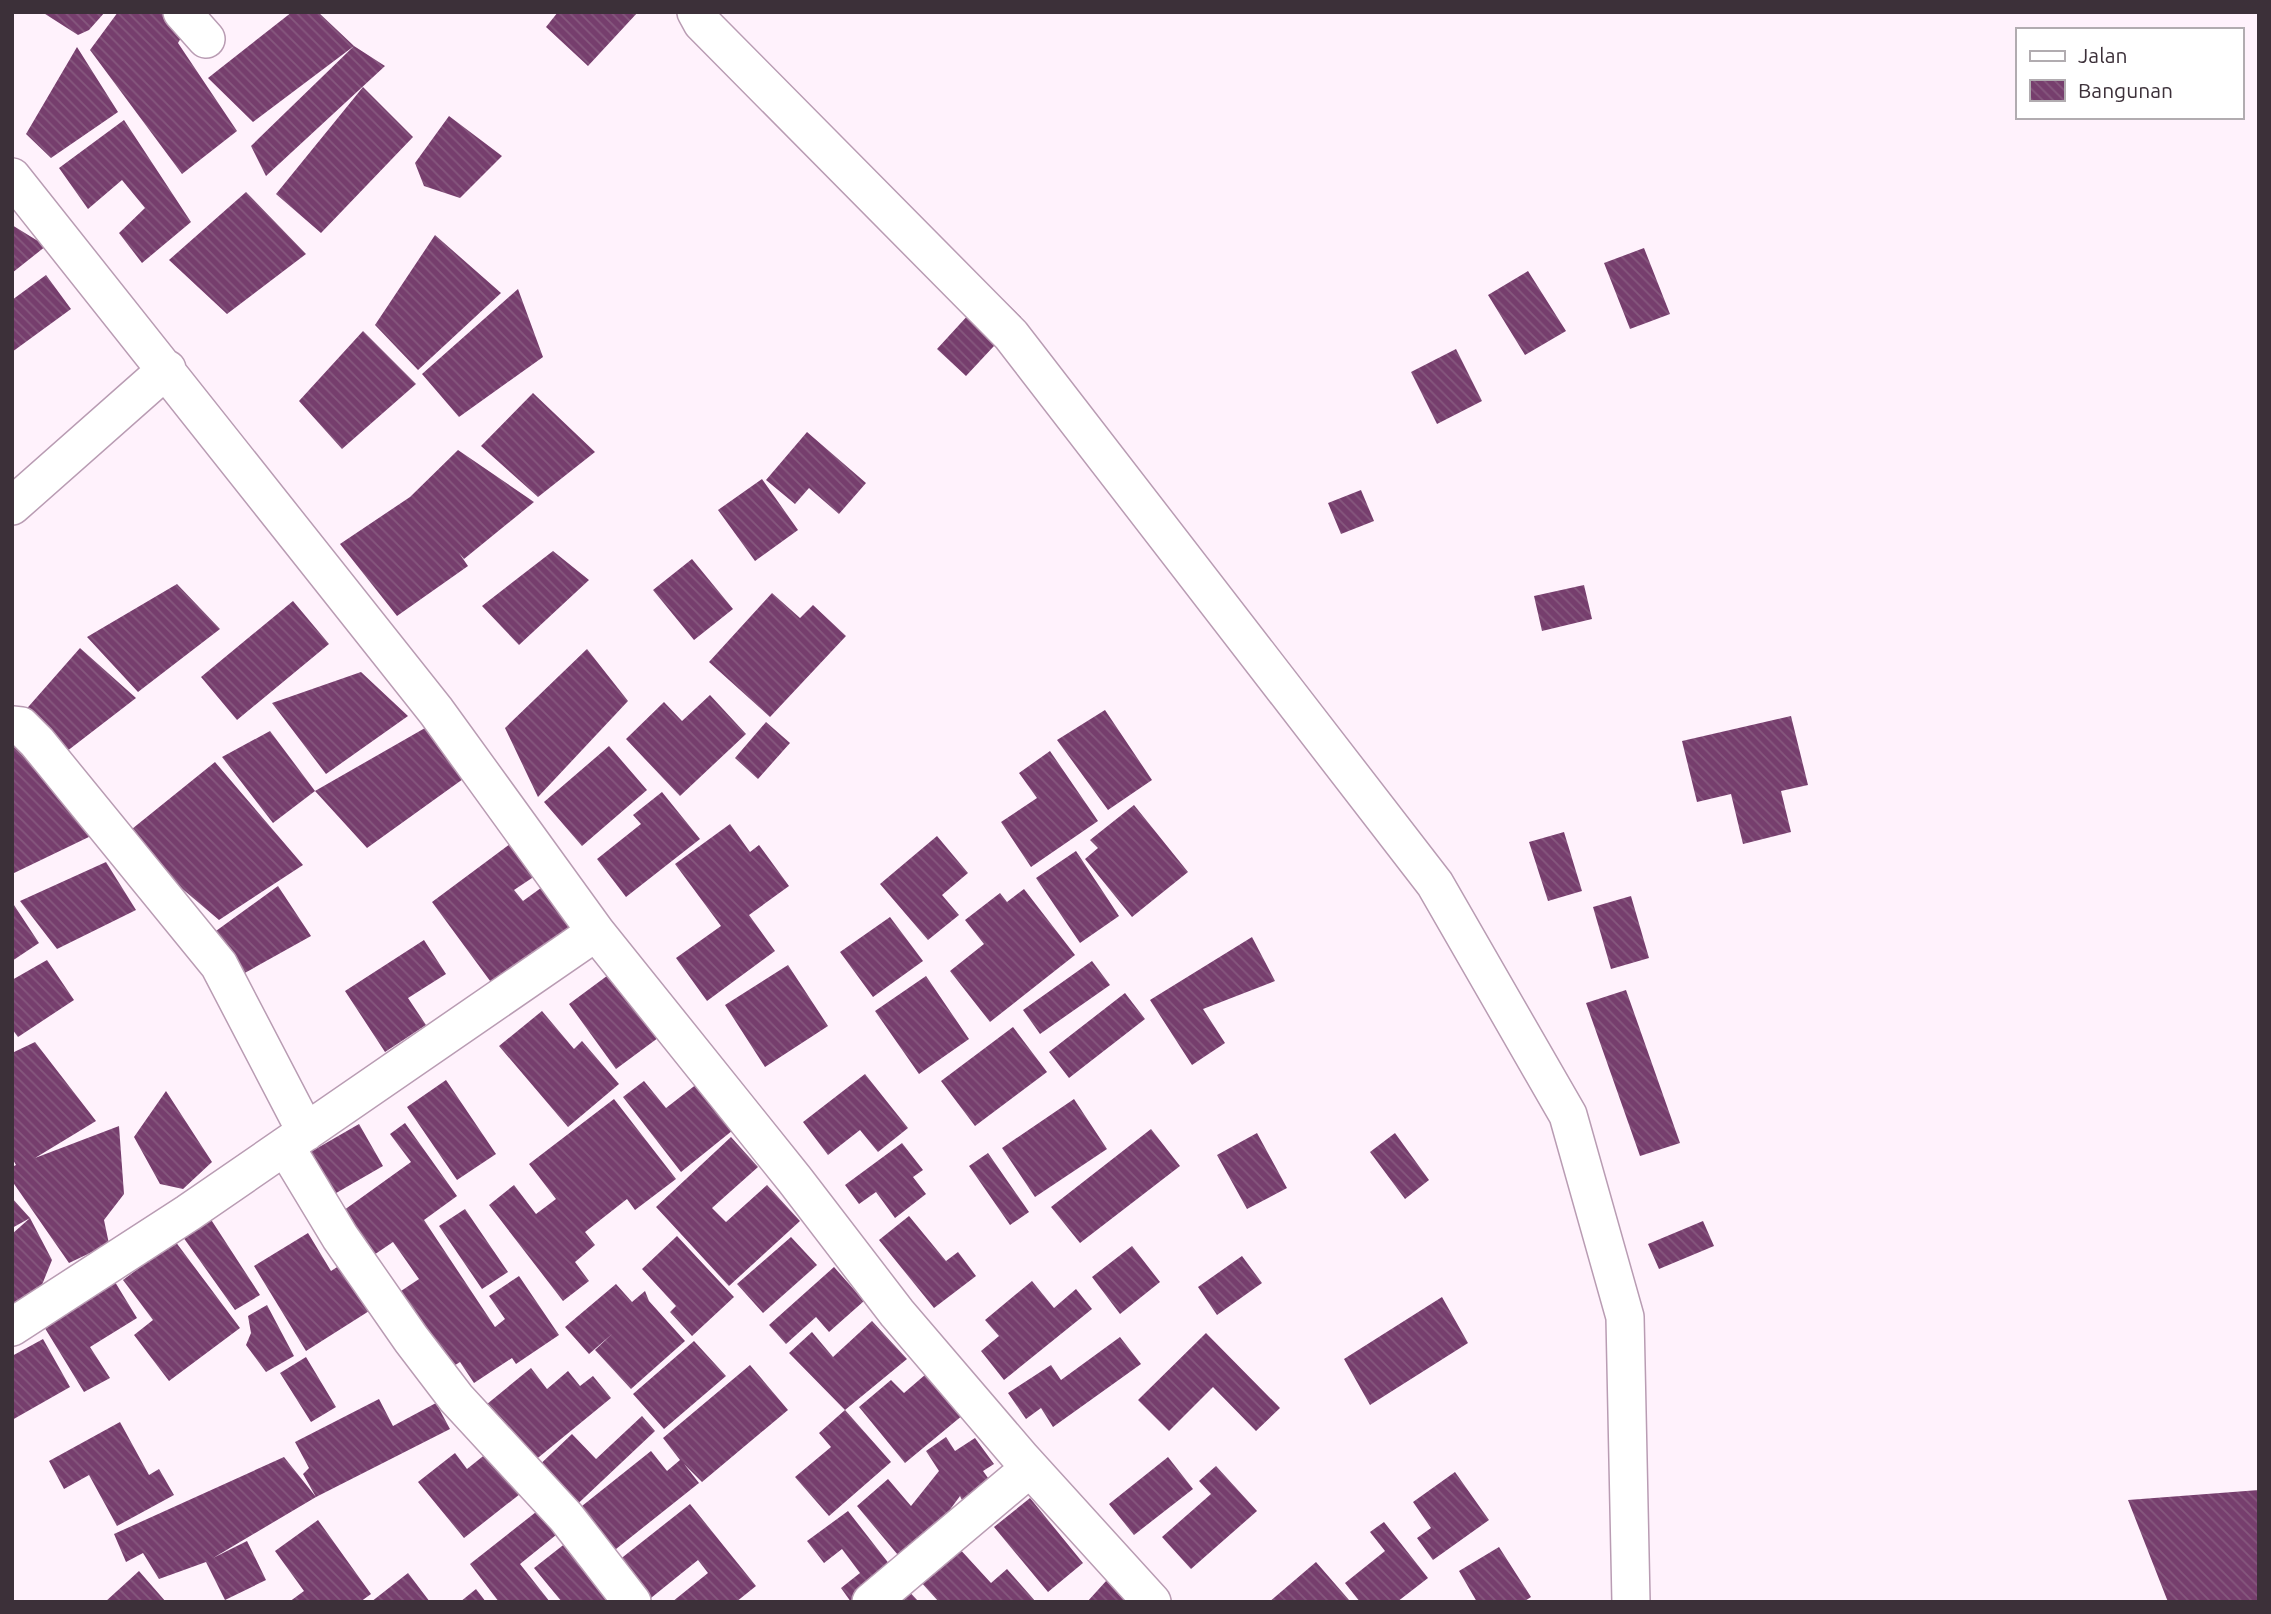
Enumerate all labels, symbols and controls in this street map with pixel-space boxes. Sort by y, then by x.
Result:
legend [2016,28,2243,119]
text: Jalan [2078,43,2127,67]
text: Bangunan [2078,78,2173,102]

